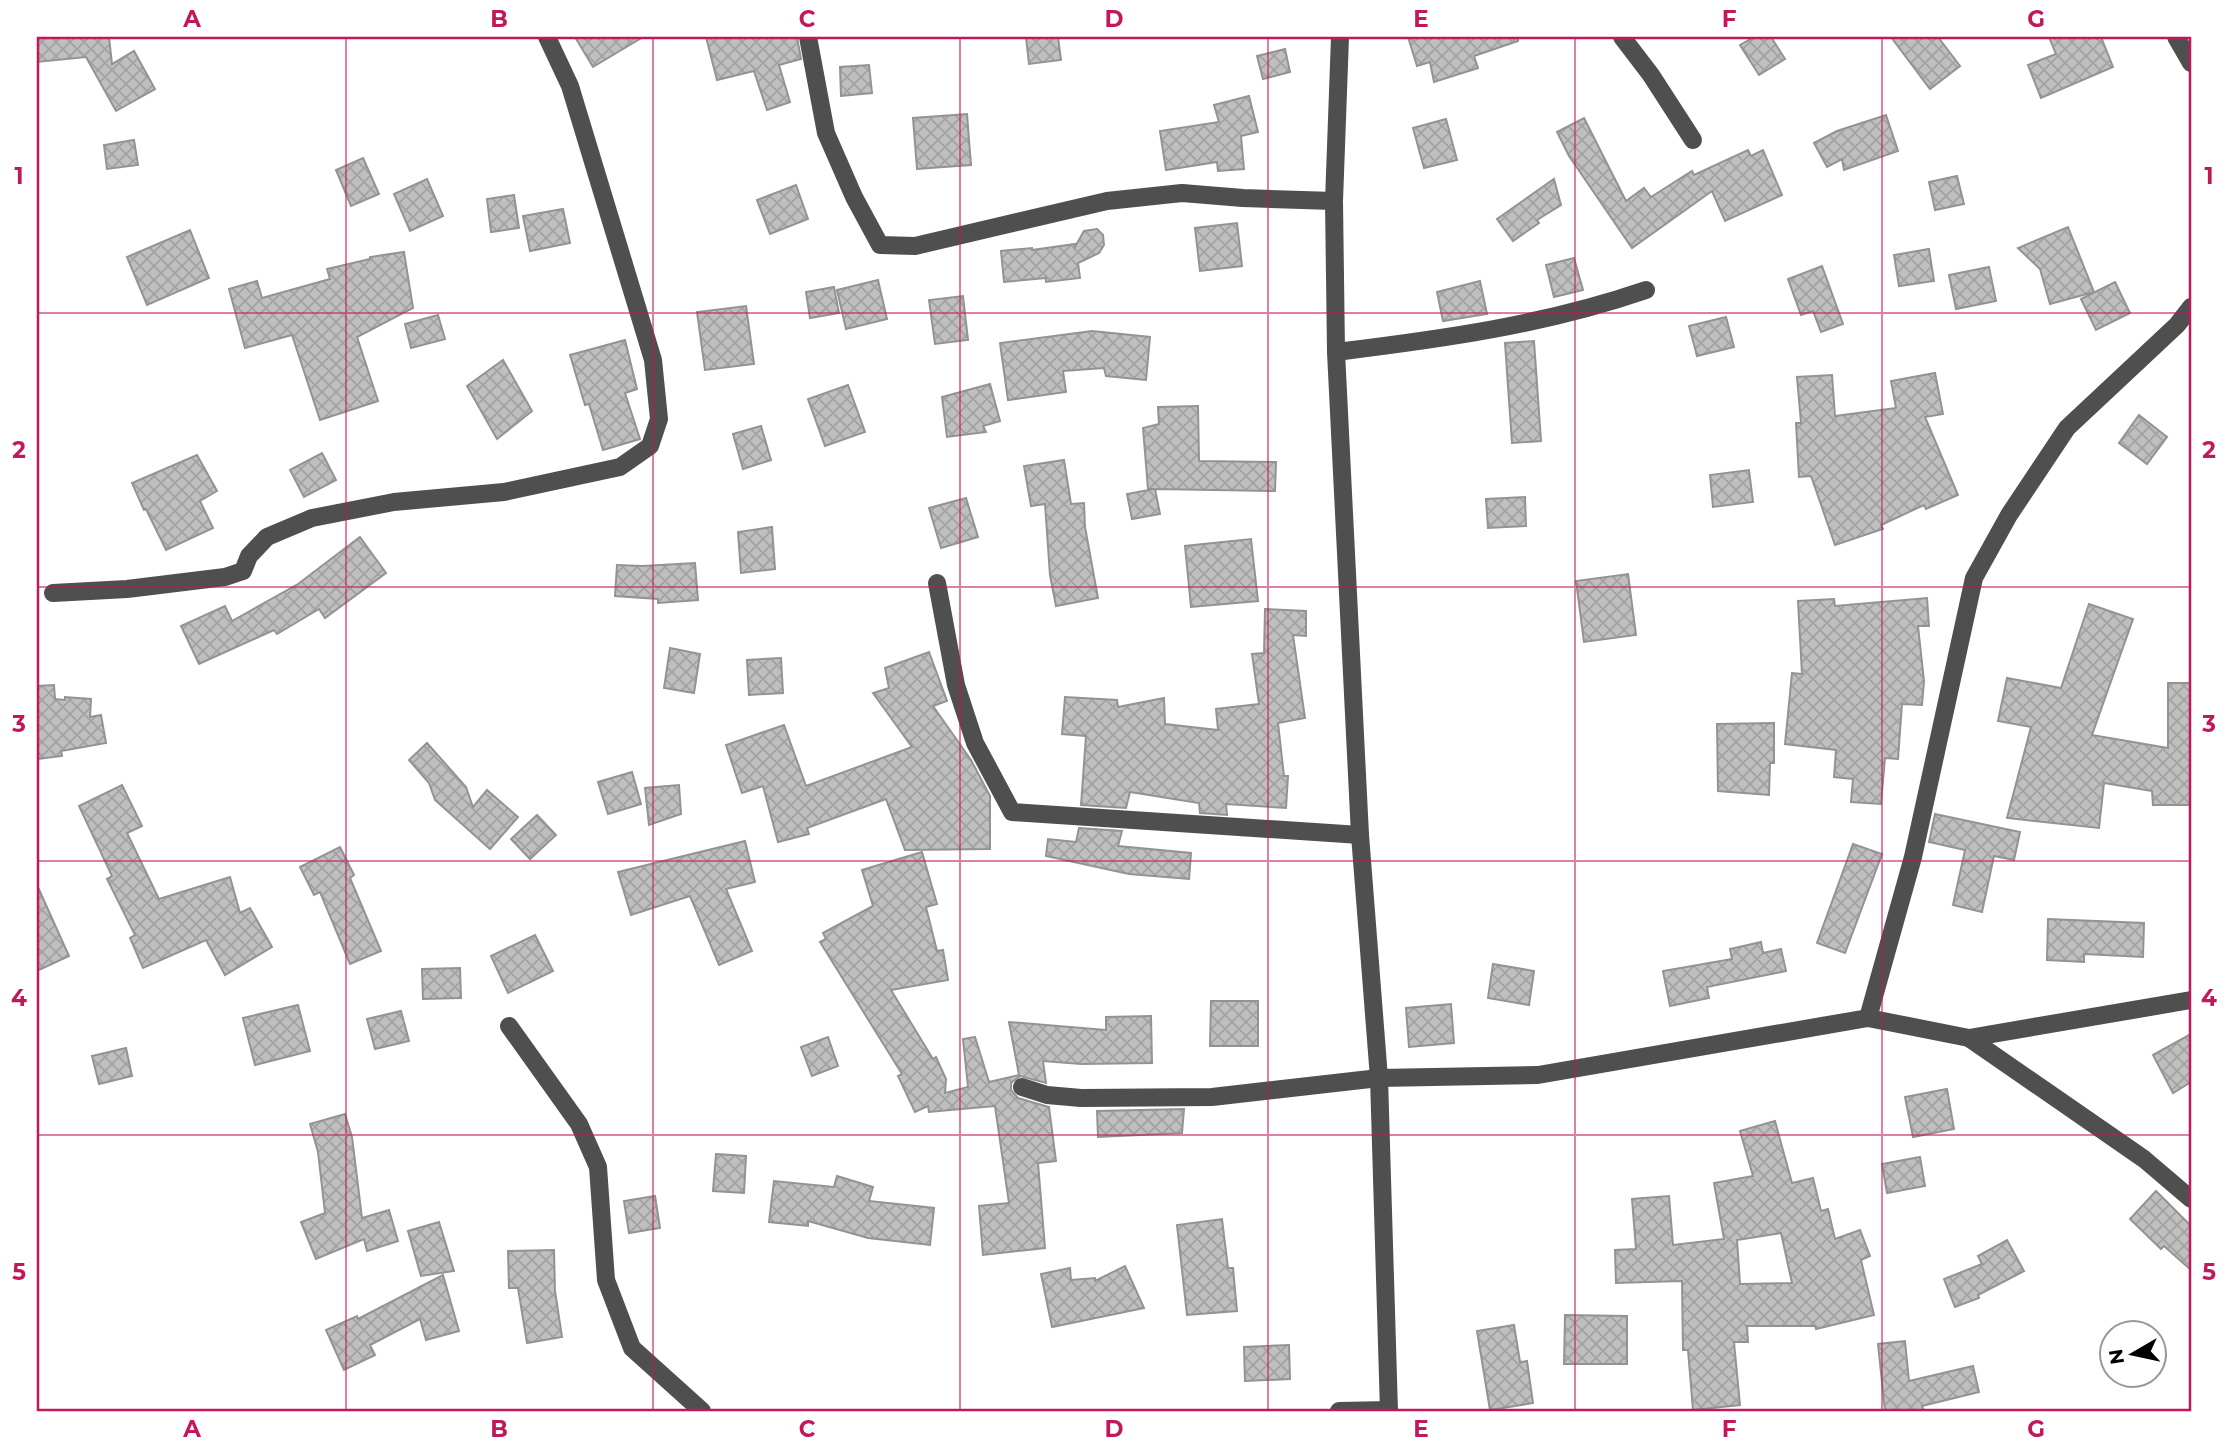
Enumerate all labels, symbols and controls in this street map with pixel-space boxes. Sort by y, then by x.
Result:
text: A [182,5,201,33]
text: B [490,5,508,33]
text: C [799,5,816,33]
text: D [1105,5,1124,33]
text: E [1413,5,1429,33]
text: F [1722,5,1737,33]
text: G [2027,5,2045,33]
text: 1 [14,162,24,190]
text: 1 [2204,162,2214,190]
text: 2 [12,436,26,464]
text: 2 [2202,436,2216,464]
text: 3 [11,710,26,738]
text: 3 [2201,710,2216,738]
text: 4 [11,984,27,1012]
text: 4 [2201,984,2217,1012]
text: 5 [12,1258,26,1286]
text: 5 [2202,1258,2216,1286]
north arrow [2098,1318,2168,1388]
text: N [2104,1347,2129,1366]
text: A [182,1415,201,1443]
text: B [490,1415,508,1443]
text: C [799,1415,816,1443]
text: D [1105,1415,1124,1443]
text: E [1413,1415,1429,1443]
text: F [1722,1415,1737,1443]
text: G [2027,1415,2045,1443]

